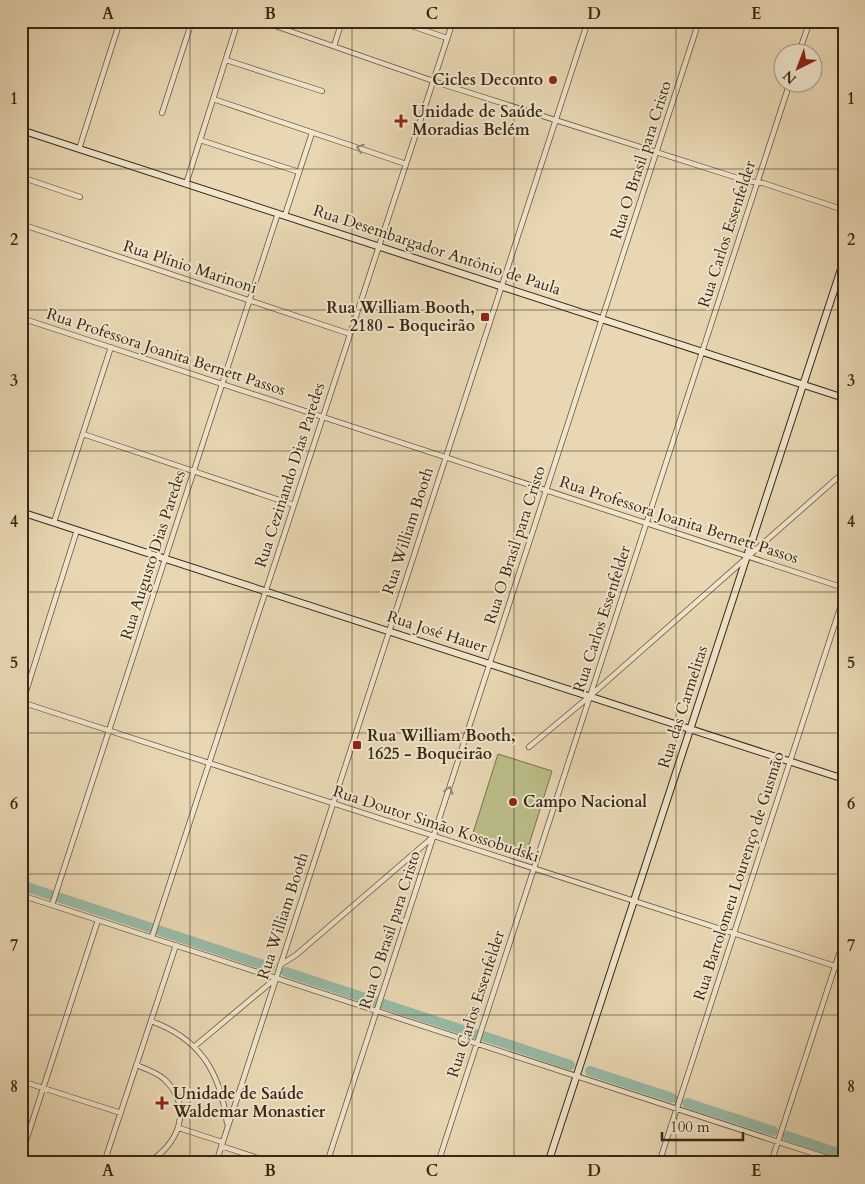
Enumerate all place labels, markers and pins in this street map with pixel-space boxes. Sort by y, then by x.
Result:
place label: Cicles Deconto [432,69,543,91]
marker: Cicles Deconto [547,74,559,86]
place label: Unidade de Saúde Moradias Belém [412,101,543,141]
marker: Unidade de Saúde Moradias Belém [394,114,408,128]
place label: Rua William Booth, 2180 - Boqueirão [326,297,475,337]
marker: Rua William Booth, 2180 - Boqueirão [479,311,491,323]
place label: Rua William Booth, 1625 - Boqueirão [367,725,516,765]
marker: Rua William Booth, 1625 - Boqueirão [351,739,363,751]
place label: Campo Nacional [523,791,647,813]
marker: Campo Nacional [507,796,519,808]
place label: Unidade de Saúde Waldemar Monastier [172,1083,326,1123]
marker: Unidade de Saúde Waldemar Monastier [155,1096,169,1110]

